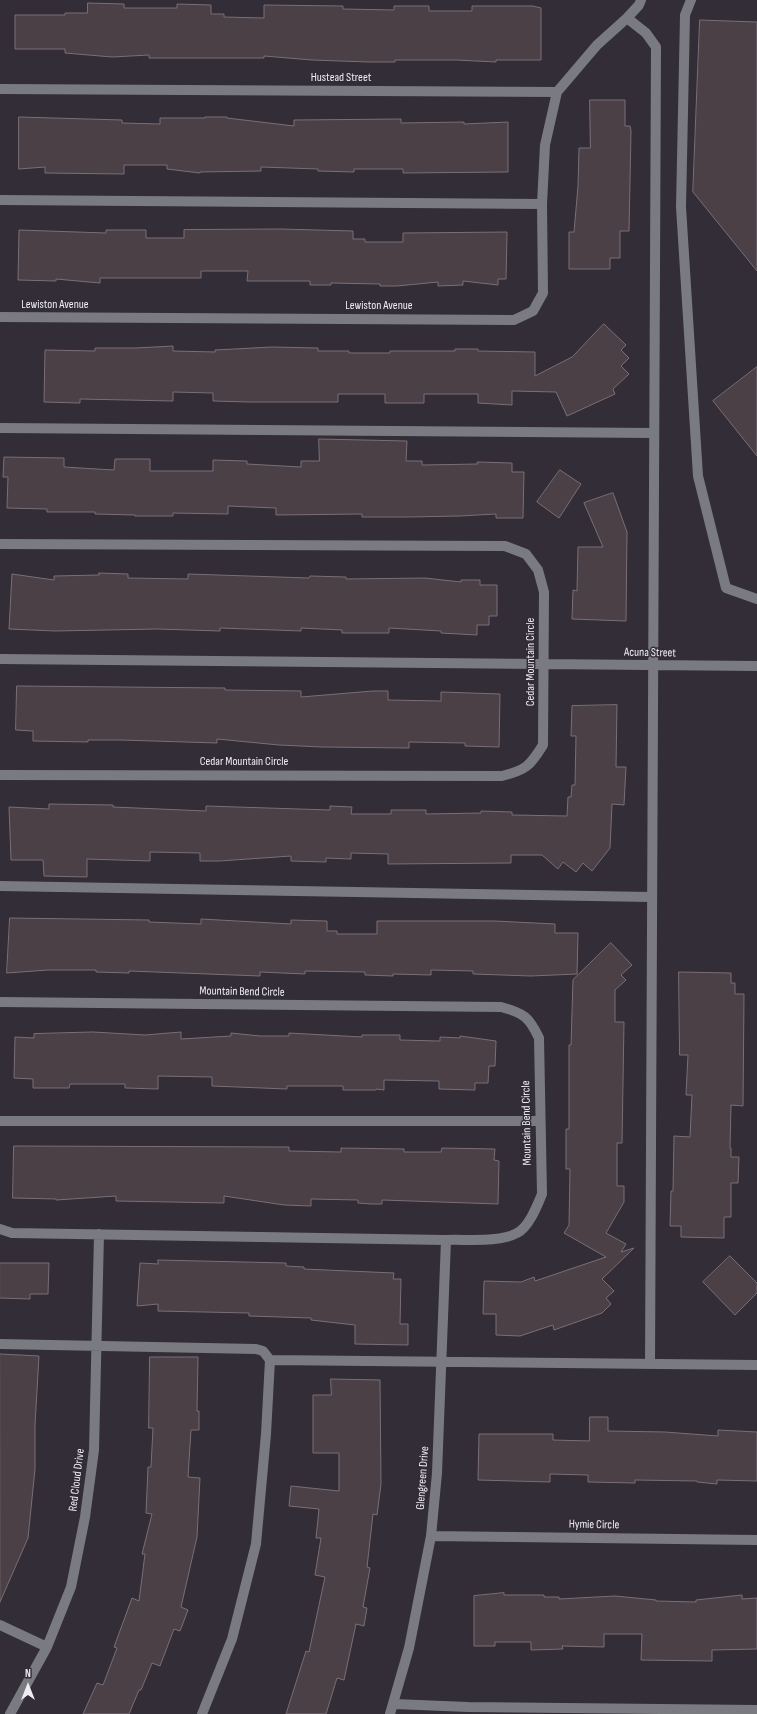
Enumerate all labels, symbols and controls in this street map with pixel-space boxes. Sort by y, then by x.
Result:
street label: Hustead Street [311,71,371,85]
street label: Lewiston Avenue [21,298,89,312]
street label: Lewiston Avenue [345,299,413,313]
street label: Cedar Mountain Circle [524,618,538,706]
street label: Acuna Street [624,645,676,661]
street label: Cedar Mountain Circle [200,755,288,769]
street label: Mountain Bend Circle [199,984,285,1000]
street label: Mountain Bend Circle [519,1080,535,1166]
street label: Glengreen Drive [414,1446,432,1510]
street label: Red Cloud Drive [66,1448,88,1512]
street label: Hymie Circle [569,1517,619,1533]
north arrow [8,1666,48,1706]
text: N [25,1667,31,1680]

